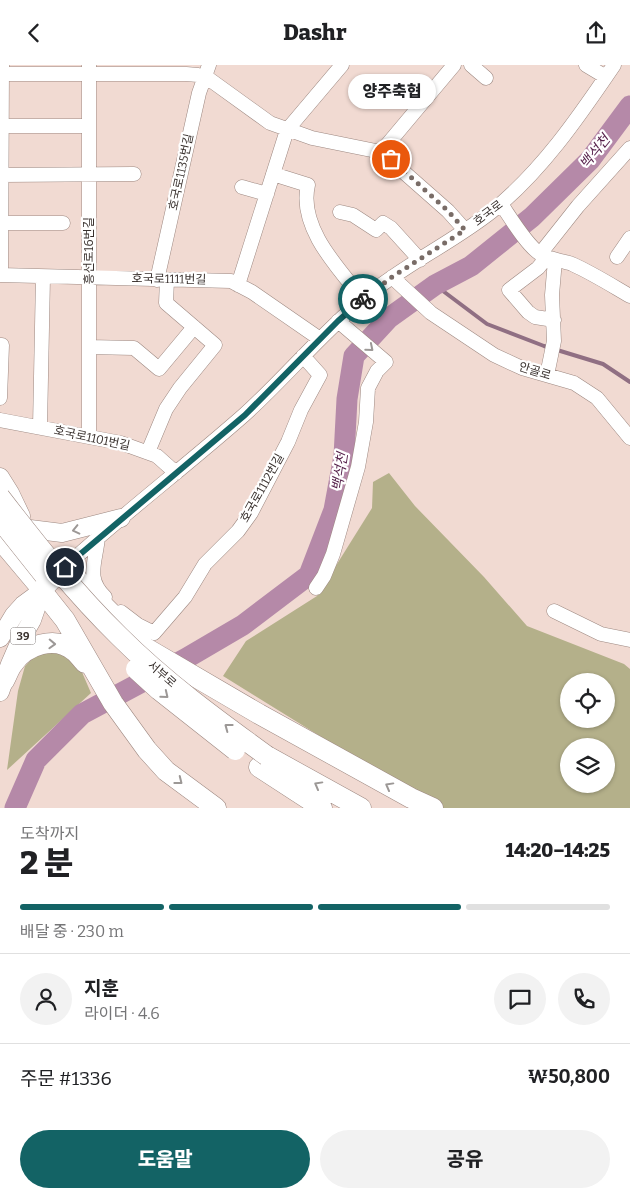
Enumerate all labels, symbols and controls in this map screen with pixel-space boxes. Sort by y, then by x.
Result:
icon: back [20,19,48,47]
text: Dashr [283,19,347,46]
icon: share [582,19,610,47]
callout: 양주축협 [347,74,435,109]
text: 양주축협 [363,82,421,101]
water label: 백석천 [576,131,614,172]
street label: 호국로1135번길 [166,132,196,212]
pin [370,138,412,180]
icon: bag [377,145,405,173]
street label: 호국로 [471,197,505,229]
street label: 흥선로16번길 [82,217,96,285]
street label: 호국로1111번길 [132,271,206,287]
courier [338,274,388,324]
icon: bike [349,285,377,313]
one-way arrow [364,343,373,351]
street label: 안골로 [517,359,553,383]
street label: 호국로1101번길 [53,423,131,453]
water label: 백석천 [329,450,352,492]
street label: 호국로1112번길 [237,451,287,525]
one-way arrow [72,524,81,535]
pin [44,546,86,588]
icon: home [51,553,79,581]
road number: 39 [10,627,36,645]
one-way arrow [49,639,57,649]
street label: 서부로 [145,658,179,690]
map controls [560,673,615,793]
button: locate [560,673,615,728]
one-way arrow [159,689,168,697]
one-way arrow [224,724,234,733]
button: layers [560,738,615,793]
one-way arrow [174,776,183,785]
one-way arrow [314,781,323,791]
one-way arrow [385,782,394,792]
text: 도착까지 [20,824,79,843]
text: 14:20–14:25 [506,839,610,862]
text: 2 분 [20,844,73,882]
text: 배달 중 · 230 m [20,922,124,941]
button: person [20,973,72,1025]
button: chat [494,973,546,1025]
button: phone [558,973,610,1025]
text: 지훈 [84,977,119,1000]
text: 라이더 · 4.6 [84,1004,160,1023]
text: ₩50,800 [528,1065,610,1088]
text: 주문 #1336 [20,1067,112,1090]
button: 도움말 [20,1130,310,1188]
button: 공유 [320,1130,610,1188]

